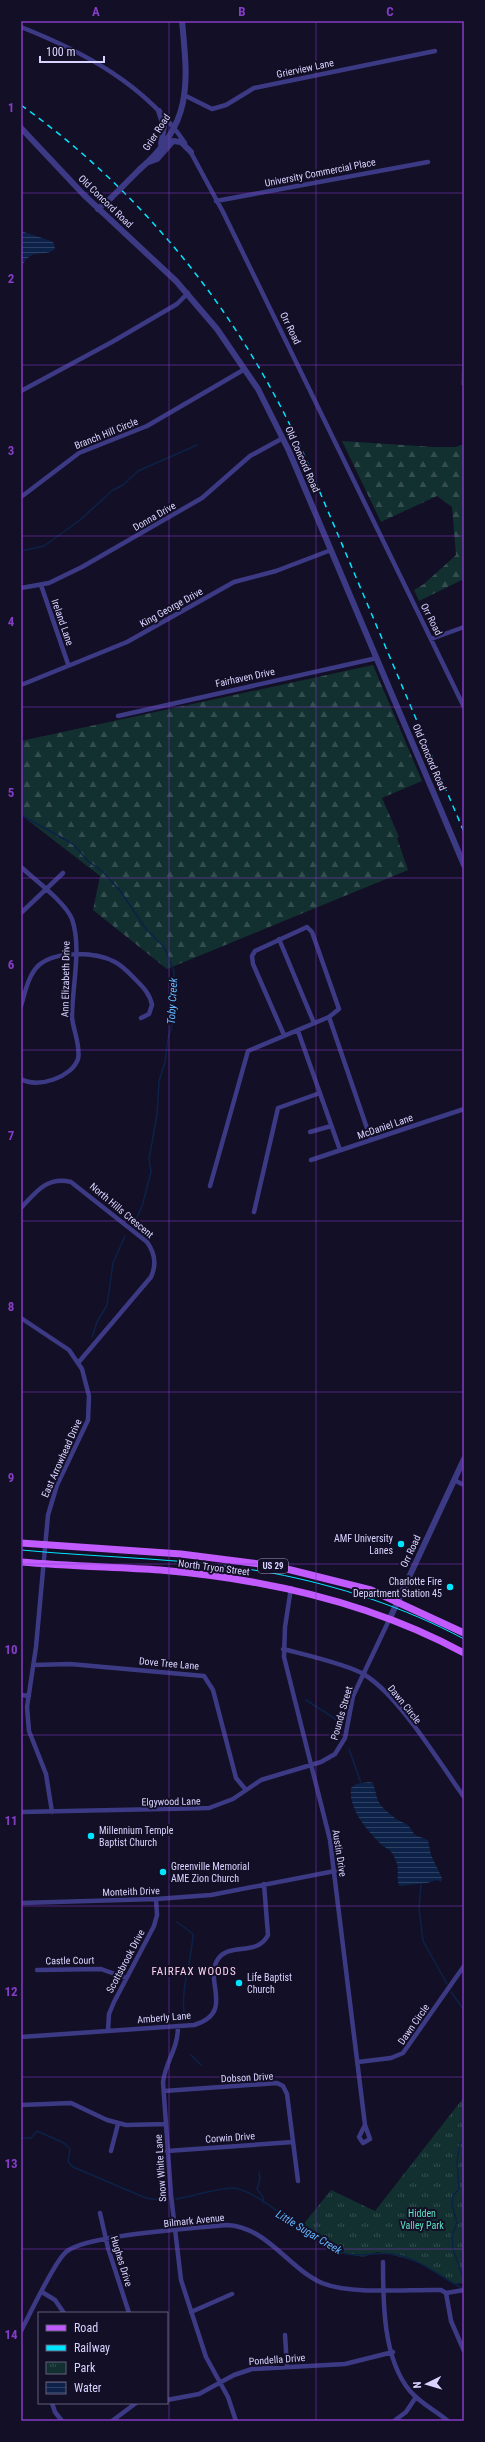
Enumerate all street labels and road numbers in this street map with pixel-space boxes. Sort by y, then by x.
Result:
street label: Grierview Lane [275,57,335,80]
street label: Grier Road [141,112,172,153]
street label: University Commercial Place [264,156,377,189]
street label: Old Concord Road [76,173,135,230]
street label: Orr Road [278,310,303,346]
street label: Branch Hill Circle [73,416,140,451]
street label: Old Concord Road [283,425,322,494]
street label: Donna Drive [131,500,178,533]
street label: King George Drive [138,585,205,629]
street label: Ireland Lane [49,597,76,647]
street label: Orr Road [419,601,444,637]
street label: Fairhaven Drive [214,666,276,689]
street label: Old Concord Road [411,722,448,792]
street label: Ann Elizabeth Drive [59,941,72,1017]
street label: McDaniel Lane [356,1112,415,1141]
street label: North Hills Crescent [88,1181,156,1240]
street label: East Arrowhead Drive [39,1417,84,1499]
street label: Orr Road [398,1533,423,1569]
street label: North Tryon Street [178,1558,250,1577]
road number: US 29 [258,1559,288,1573]
street label: Dove Tree Lane [138,1655,200,1672]
street label: Dawn Circle [386,1683,424,1726]
street label: Pounds Street [329,1685,354,1741]
street label: Elgywood Lane [141,1795,201,1808]
street label: Austin Drive [330,1829,349,1878]
street label: Monteith Drive [102,1885,160,1898]
street label: Scottsbrook Drive [104,1927,147,1995]
street label: Castle Court [45,1955,95,1966]
street label: Dawn Circle [396,2002,431,2047]
street label: Amberly Lane [137,2010,192,2025]
street label: Dobson Drive [221,2071,274,2084]
street label: Corwin Drive [205,2130,256,2145]
street label: Snow White Lane [153,2134,168,2202]
street label: Bilmark Avenue [163,2212,225,2229]
street label: Hughes Drive [109,2235,135,2288]
street label: Pondella Drive [248,2352,306,2367]

